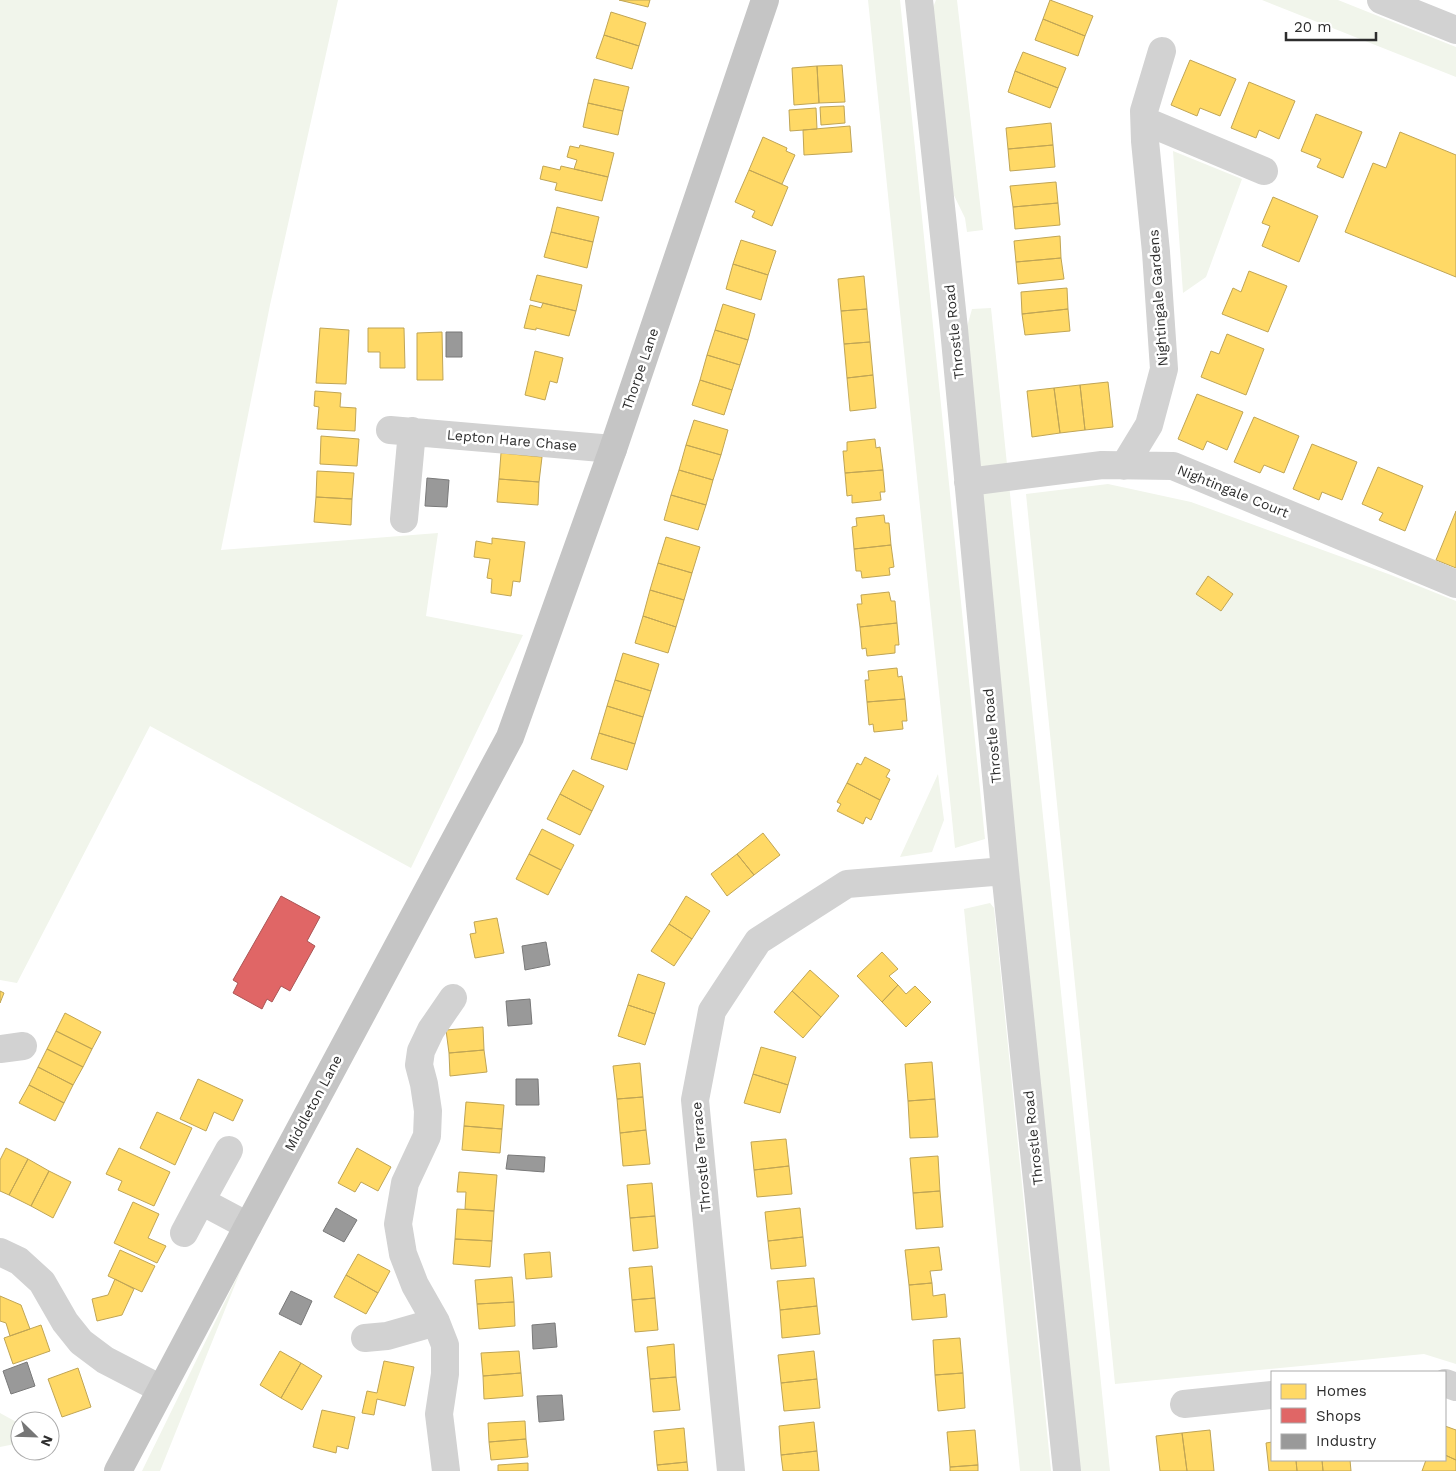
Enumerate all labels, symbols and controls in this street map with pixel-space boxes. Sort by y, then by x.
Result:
scale bar [1286,10,1376,42]
text: 20 m [1294,18,1332,36]
street label: Nightingale Gardens [1145,229,1171,367]
street label: Throstle Road [941,284,967,380]
street label: Thorpe Lane [618,326,662,412]
street label: Lepton Hare Chase [446,426,578,454]
street label: Nightingale Court [1175,461,1291,521]
street label: Throstle Road [980,688,1004,784]
street label: Middleton Lane [281,1052,345,1154]
street label: Throstle Road [1020,1090,1046,1186]
street label: Throstle Terrace [688,1101,714,1213]
legend [1271,1371,1446,1461]
text: Homes [1316,1382,1367,1400]
text: Shops [1316,1407,1361,1425]
north arrow [10,1411,60,1461]
text: Industry [1316,1432,1377,1450]
text: N [38,1433,56,1449]

